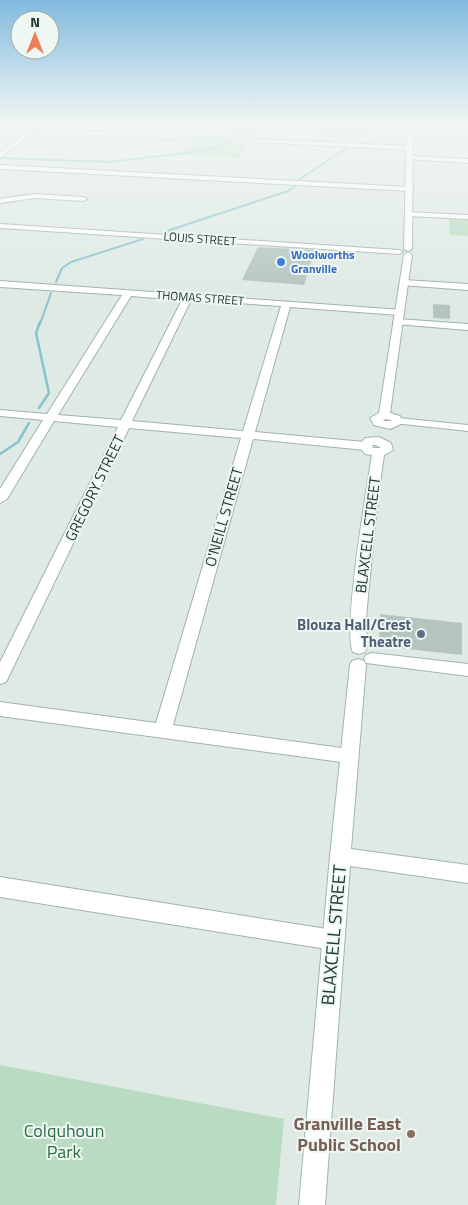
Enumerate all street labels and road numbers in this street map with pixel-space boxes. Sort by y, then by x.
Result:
street label: LOUIS STREET [163,226,238,251]
street label: THOMAS STREET [155,285,245,310]
street label: GREGORY STREET [59,431,130,545]
street label: O'NEILL STREET [198,464,249,569]
street label: BLAXCELL STREET [349,475,386,595]
street label: BLAXCELL STREET [314,863,353,1006]

